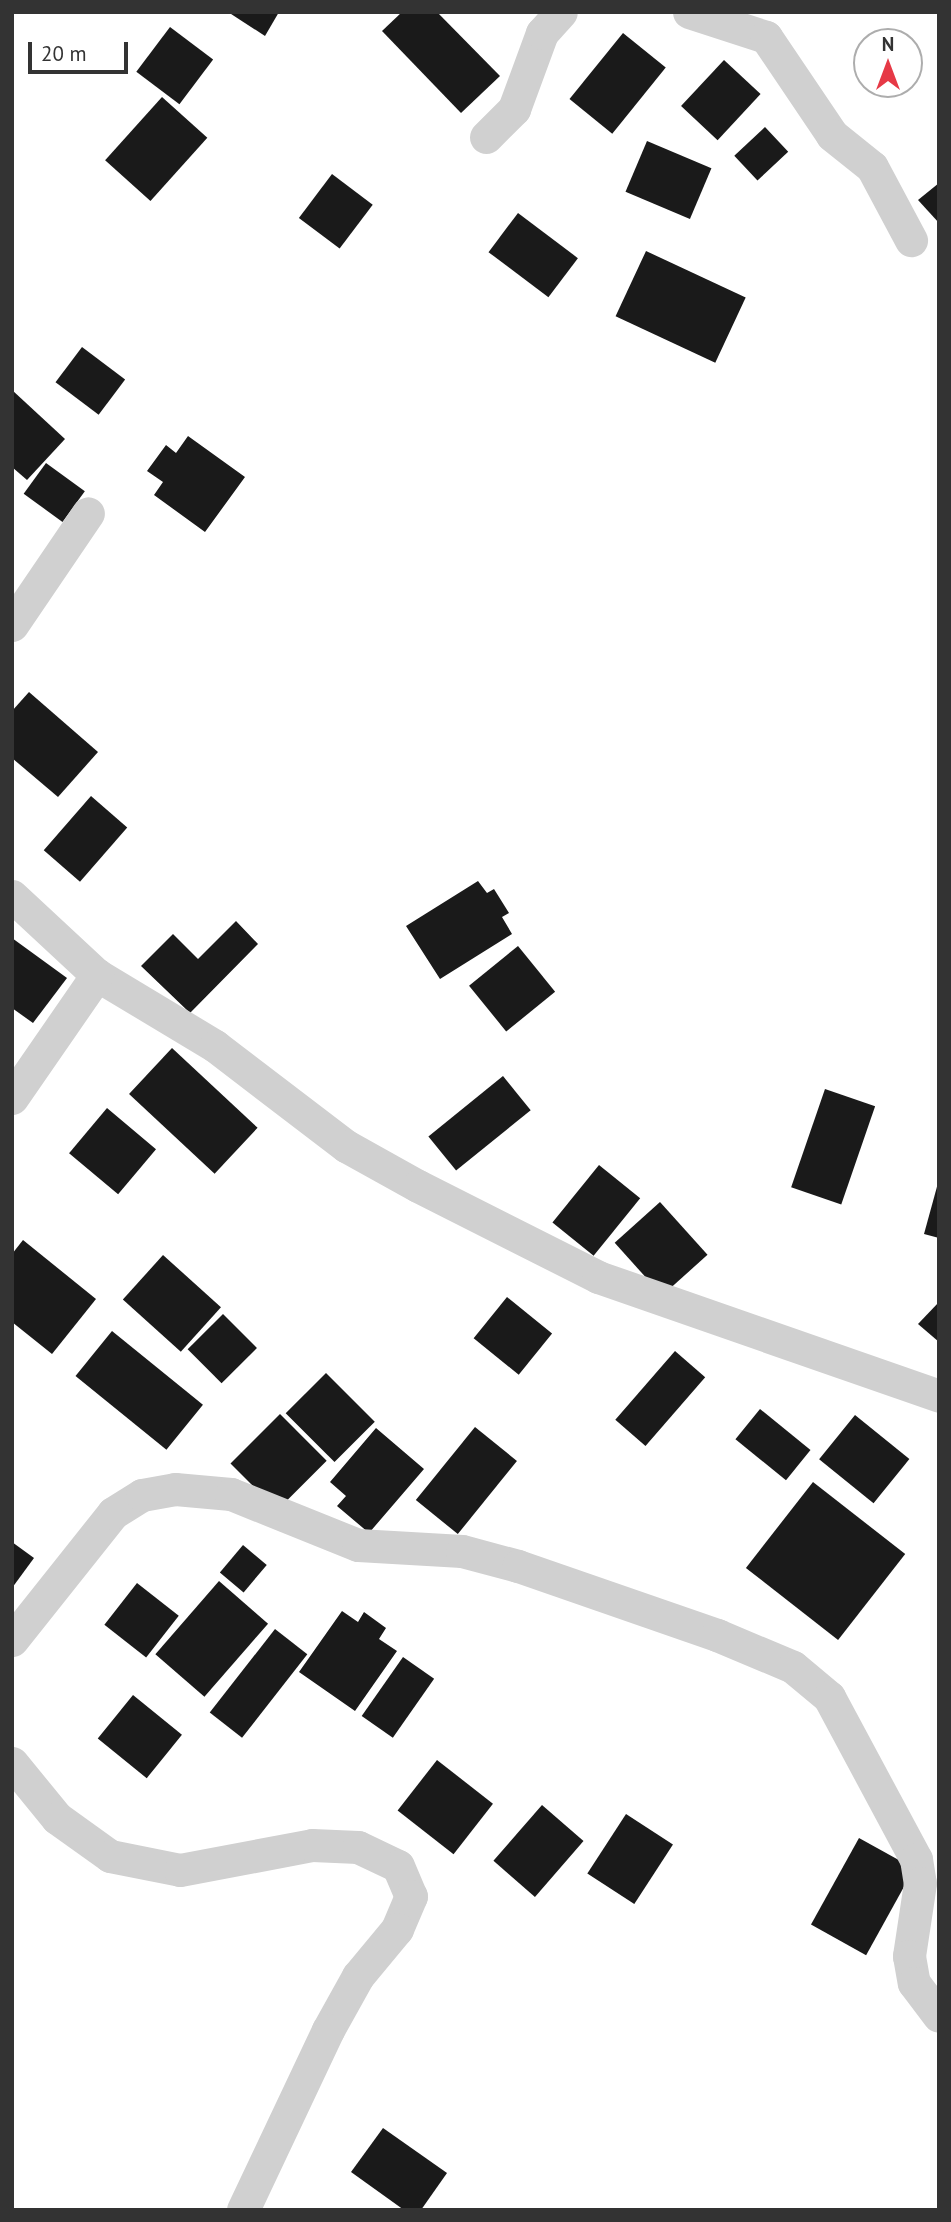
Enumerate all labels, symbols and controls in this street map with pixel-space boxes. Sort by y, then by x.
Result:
scale bar [32,28,131,72]
north arrow [853,28,923,98]
text: N [882,32,894,56]
text: 20 m [41,40,87,67]

